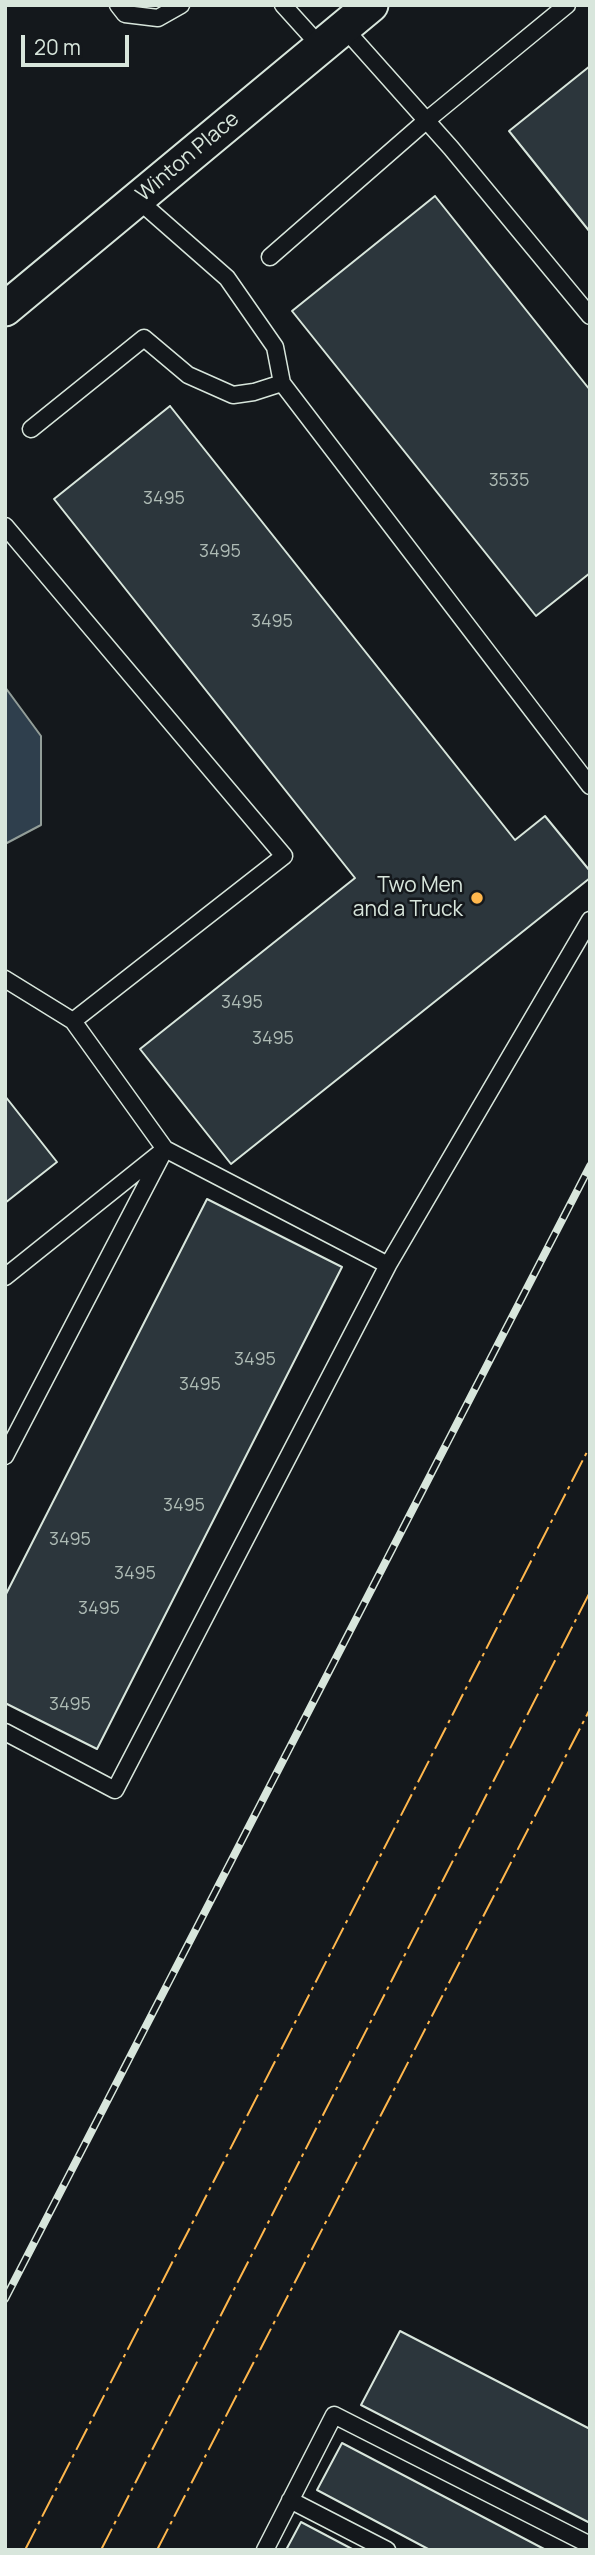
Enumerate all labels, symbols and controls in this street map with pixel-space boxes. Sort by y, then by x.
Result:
scale bar [24,21,133,65]
text: 20 m [34,33,81,61]
street label: Winton Place [131,107,245,207]
house number: 3535 [489,470,529,492]
house number: 3495 [143,488,185,510]
house number: 3495 [199,541,241,563]
house number: 3495 [251,611,293,633]
place label: Two Men and a Truck [353,873,463,923]
marker: Two Men and a Truck [469,890,485,906]
house number: 3495 [221,992,263,1014]
house number: 3495 [252,1028,294,1050]
house number: 3495 [234,1349,276,1371]
house number: 3495 [179,1374,221,1396]
house number: 3495 [163,1495,205,1517]
house number: 3495 [49,1529,91,1551]
house number: 3495 [114,1563,156,1585]
house number: 3495 [78,1598,120,1620]
house number: 3495 [49,1694,91,1716]

